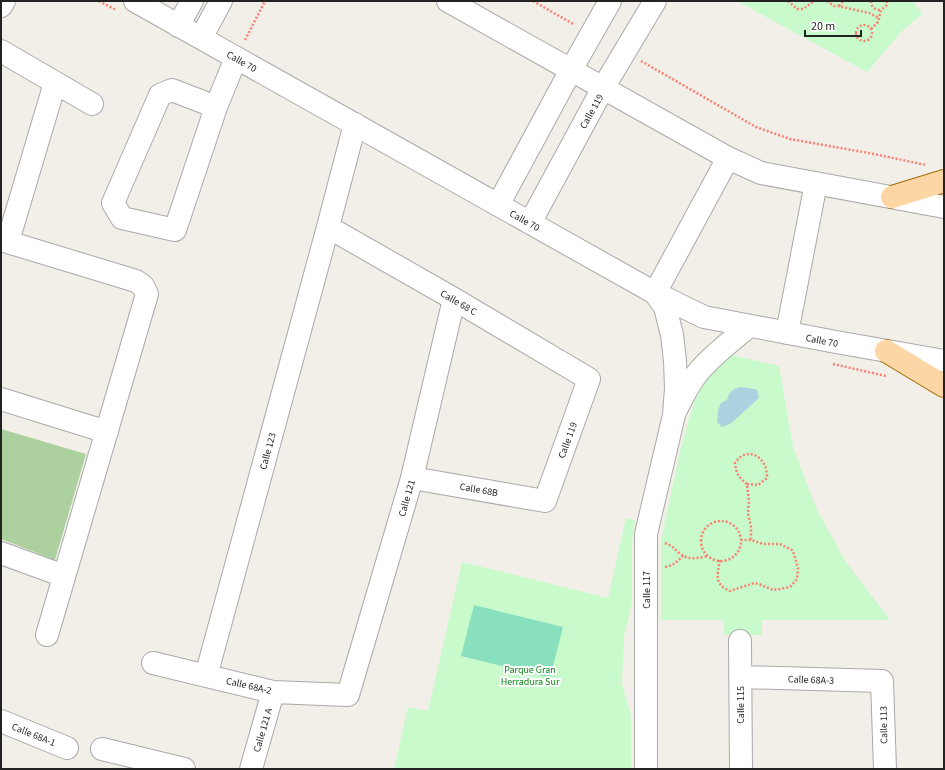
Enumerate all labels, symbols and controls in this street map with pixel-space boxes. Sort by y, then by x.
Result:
scale bar [805,12,861,38]
text: 20 m [811,18,835,35]
street label: Calle 70 [224,48,259,76]
street label: Calle 119 [577,92,607,131]
street label: Calle 70 [507,207,542,235]
street label: Calle 68 C [437,287,480,319]
street label: Calle 70 [804,331,839,351]
street label: Calle 119 [555,420,581,460]
street label: Calle 123 [256,431,280,471]
street label: Calle 121 [395,478,419,518]
street label: Calle 68B [459,480,499,500]
street label: Calle 117 [640,571,654,609]
park label: Parque Gran Herradura Sur [501,663,560,689]
street label: Calle 68A-3 [788,672,834,688]
street label: Calle 68A-2 [225,674,273,698]
street label: Calle 115 [734,686,748,724]
street label: Calle 121 A [250,706,276,754]
street label: Calle 113 [877,706,891,744]
street label: Calle 68A-1 [10,720,58,750]

